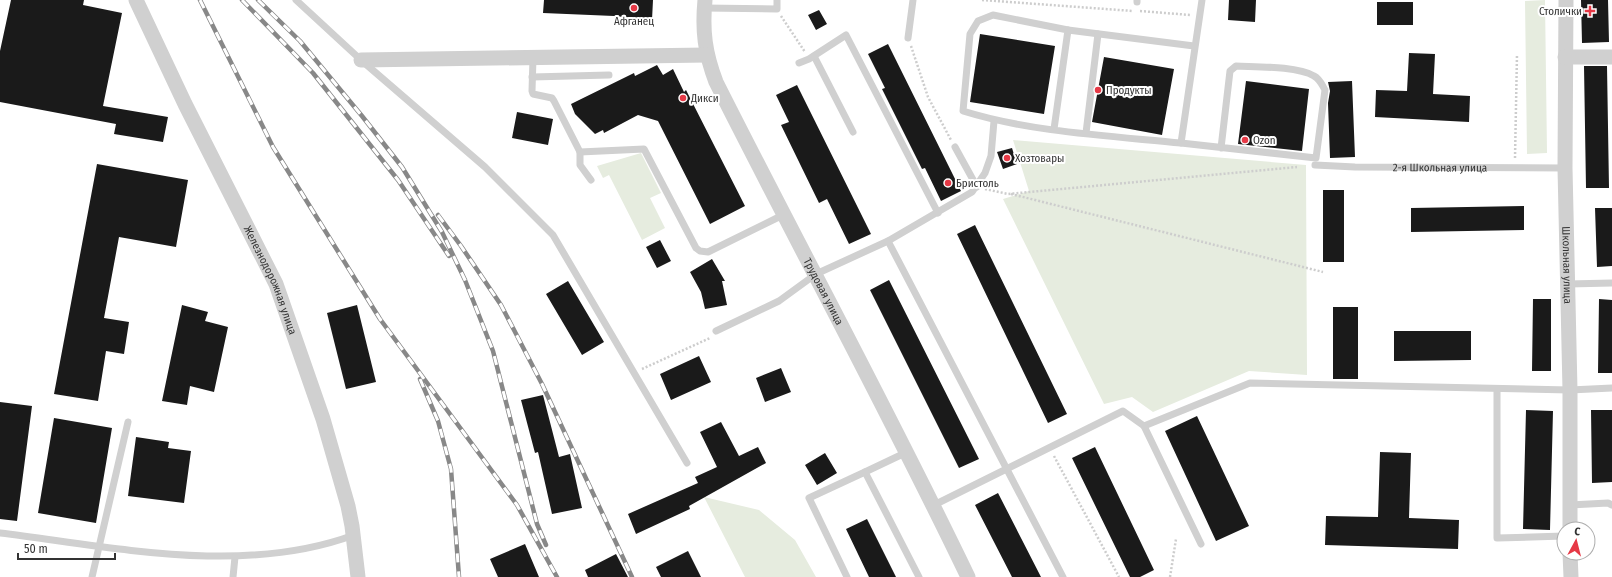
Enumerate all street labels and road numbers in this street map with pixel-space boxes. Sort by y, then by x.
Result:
street label: 2-я Школьная улица [1393,161,1487,175]
street label: Железнодорожная улица [241,224,299,336]
street label: Школьная улица [1559,226,1574,304]
street label: Трудовая улица [801,256,846,327]

